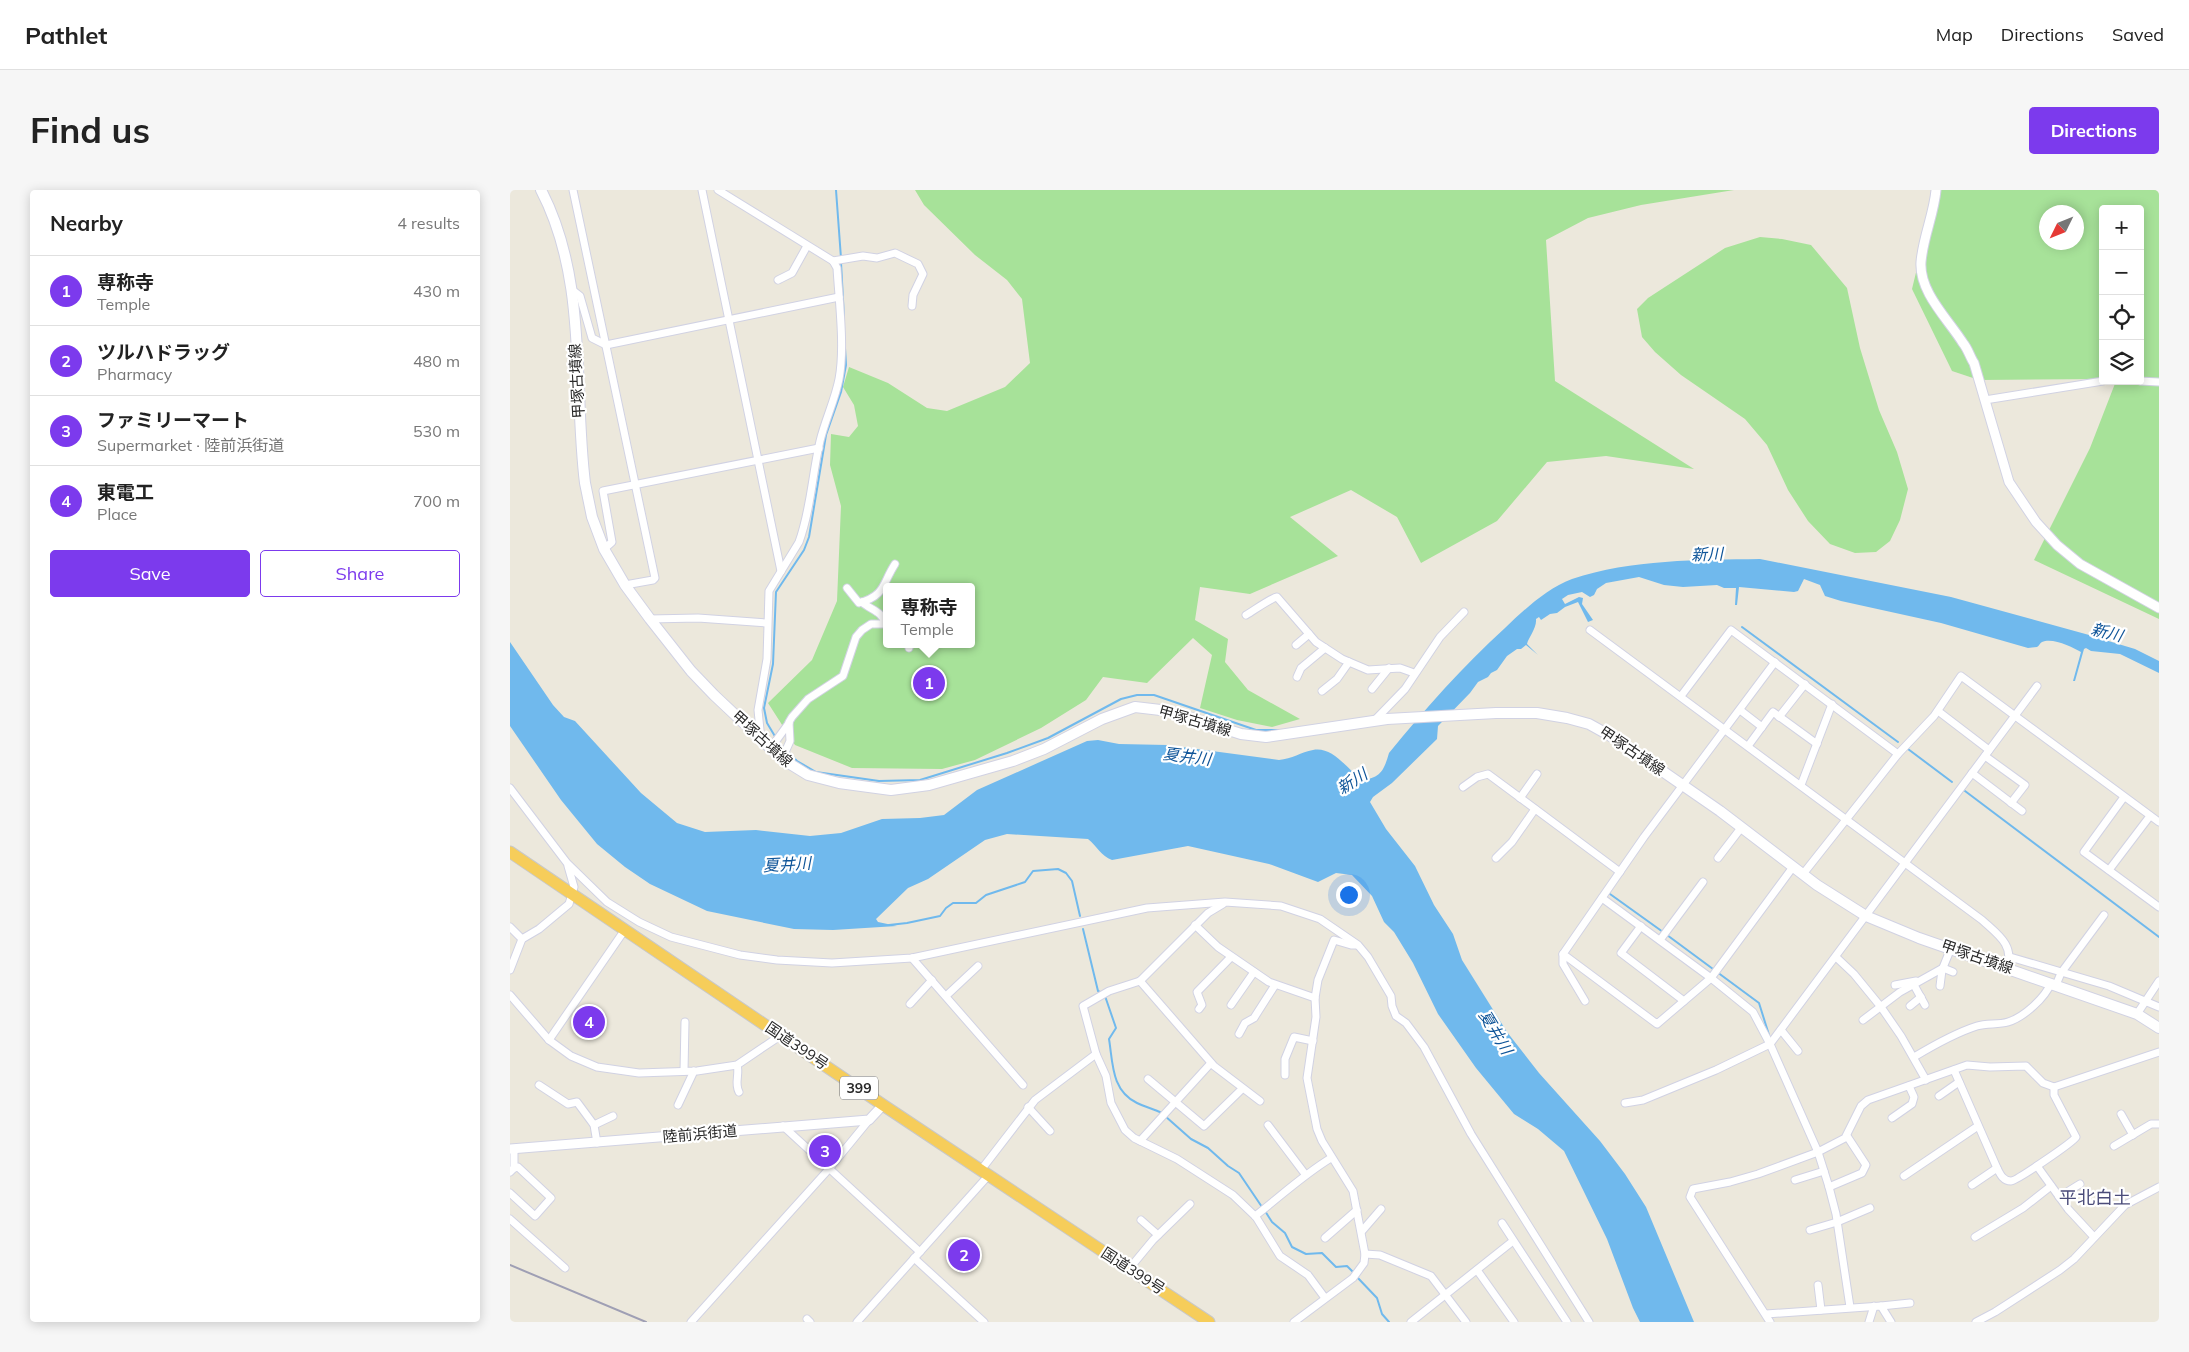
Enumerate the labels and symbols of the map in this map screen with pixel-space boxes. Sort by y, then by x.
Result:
north arrow [2039,205,2084,250]
street label: 甲塚古墳線 [565,343,588,419]
water label: 新川 [1691,543,1725,565]
water label: 新川 [2089,618,2127,646]
pin: 1 [913,664,945,702]
street label: 甲塚古墳線 [1156,701,1234,740]
street label: 甲塚古墳線 [728,706,797,771]
street label: 甲塚古墳線 [1596,722,1669,779]
water label: 夏井川 [1162,743,1214,769]
water label: 新川 [1333,763,1373,798]
water label: 夏井川 [763,853,813,875]
your location [1336,882,1362,908]
street label: 甲塚古墳線 [1939,935,2016,978]
pin: 4 [573,1003,605,1041]
water label: 夏井川 [1475,1006,1518,1059]
street label: 国道399号 [762,1018,832,1074]
road number: 399 [840,1076,878,1100]
street label: 陸前浜街道 [662,1121,738,1146]
pin: 3 [809,1132,841,1170]
district label: 平北白土 [2059,1186,2131,1209]
pin: 2 [948,1236,980,1274]
street label: 国道399号 [1098,1243,1169,1298]

